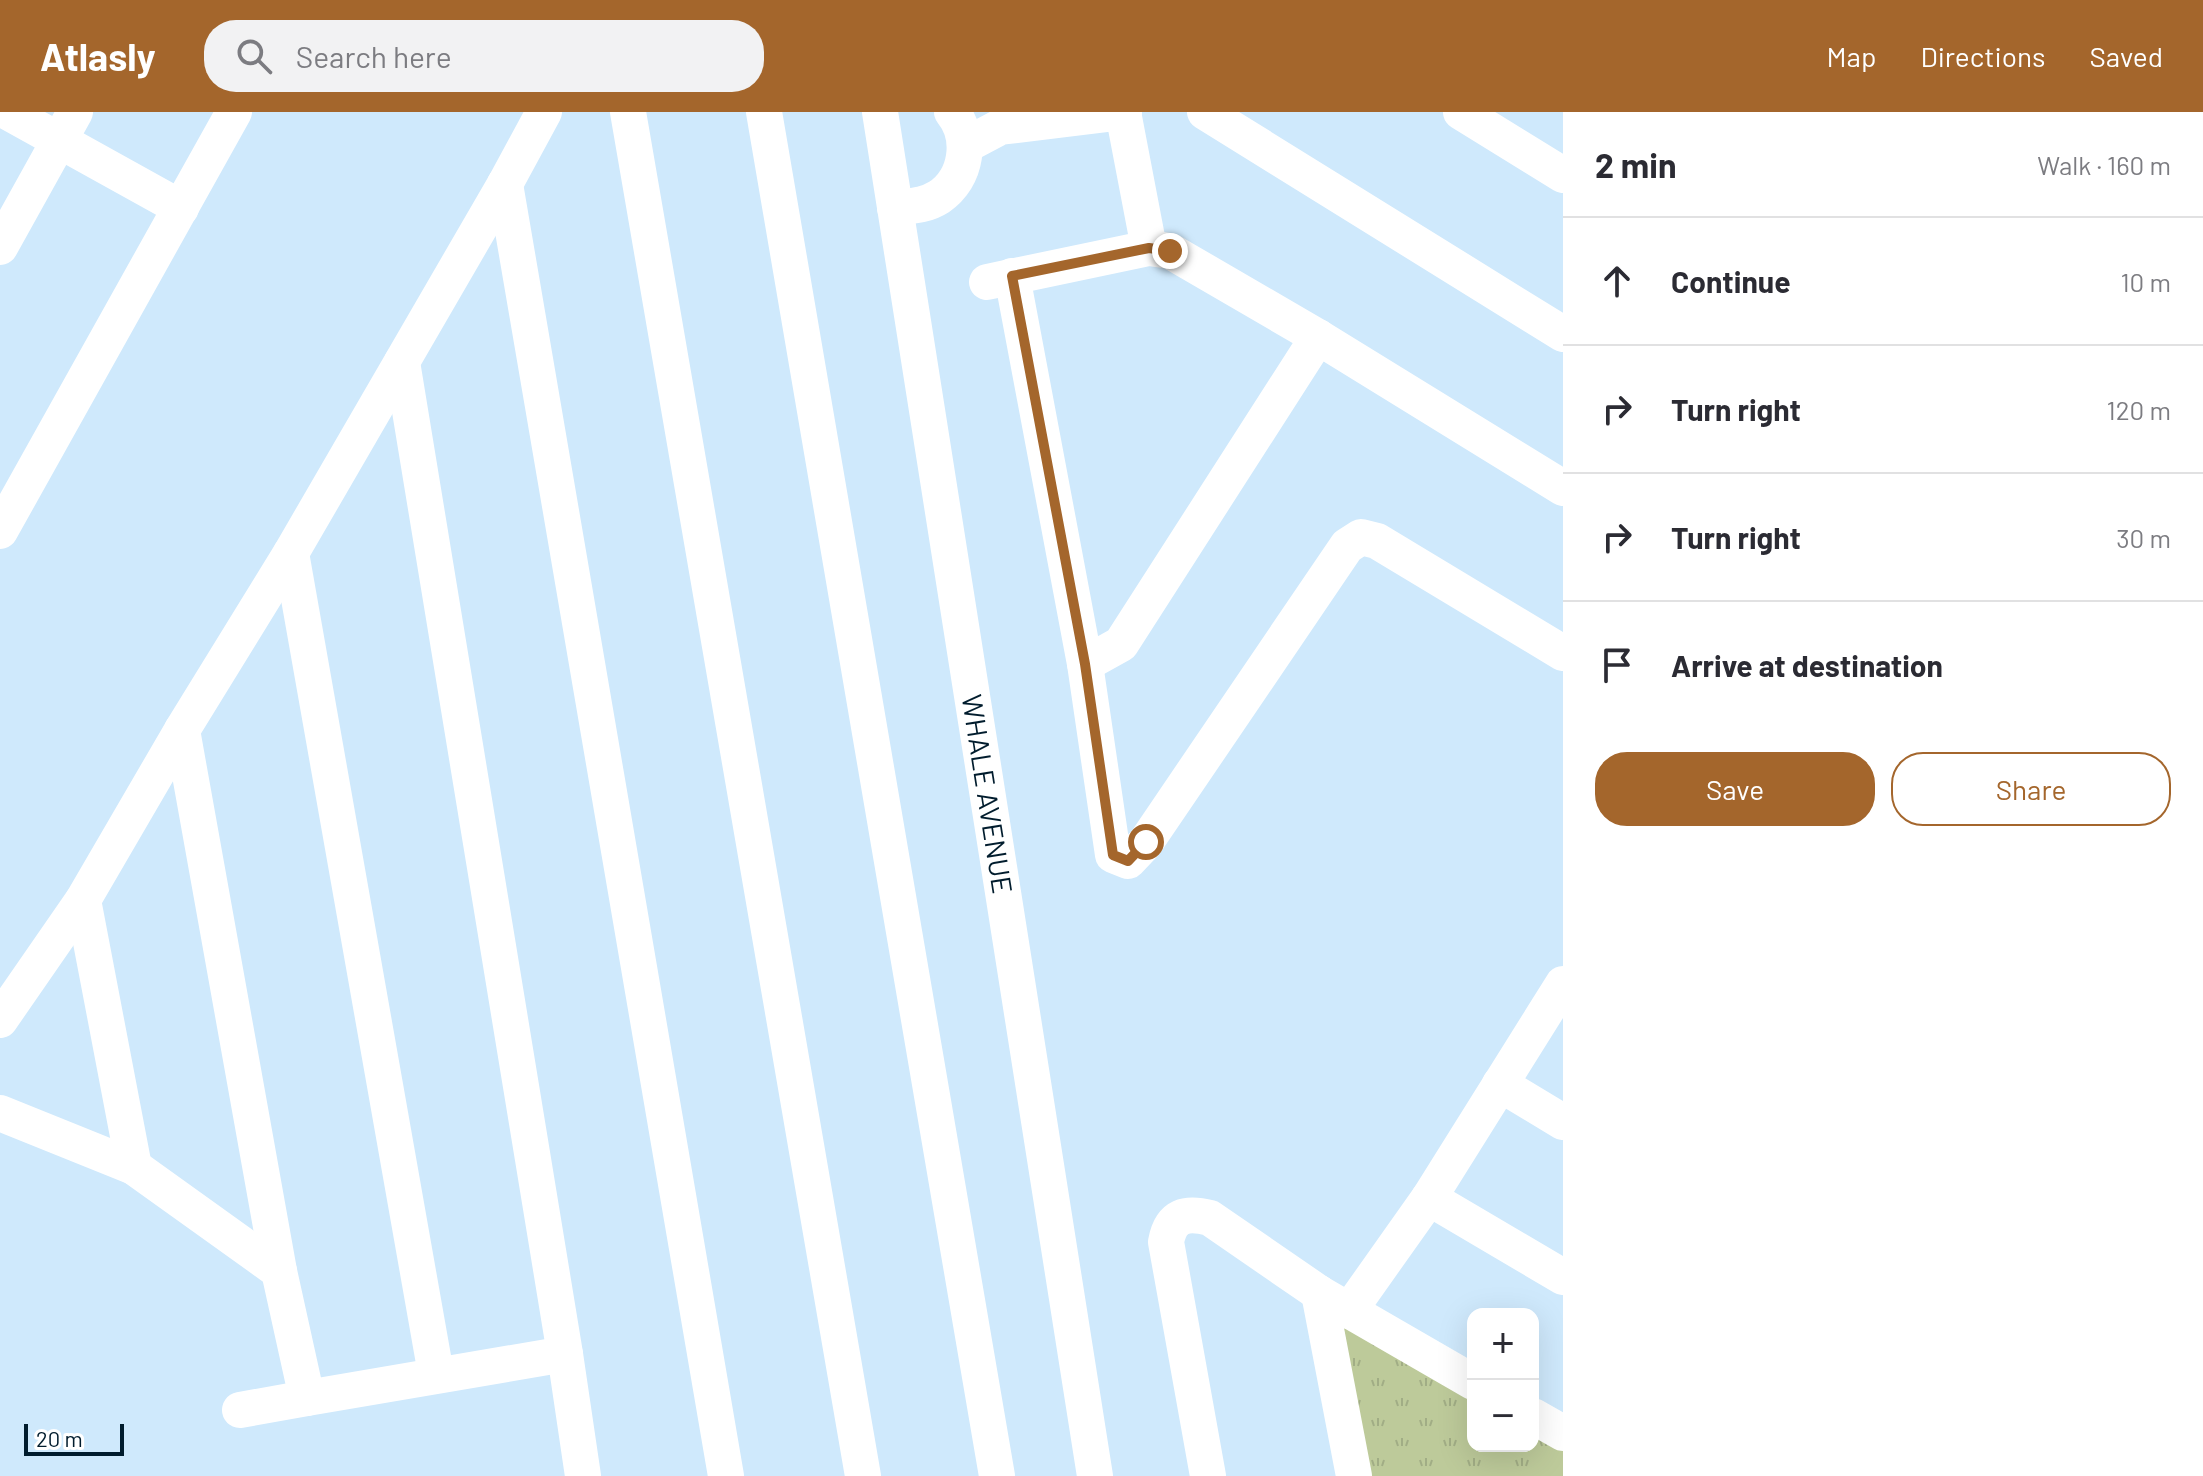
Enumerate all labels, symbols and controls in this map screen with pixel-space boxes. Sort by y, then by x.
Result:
search box [204,20,764,92]
text: Atlasly [40,33,156,79]
icon: search [232,34,276,78]
text: Search here [296,38,452,74]
text: Map [1827,39,1876,73]
text: Directions [1920,39,2046,73]
text: Saved [2090,39,2163,73]
text: 2 min [1595,144,1677,185]
text: Walk · 160 m [2037,149,2171,180]
route end [1152,233,1188,269]
icon: ahead [1595,259,1639,303]
text: Continue [1671,263,1791,299]
text: 10 m [2121,266,2171,297]
icon: right [1595,387,1639,431]
text: Turn right [1671,391,1801,427]
text: 120 m [2107,394,2171,425]
icon: right [1595,515,1639,559]
text: Turn right [1671,519,1801,555]
text: 30 m [2116,522,2171,553]
icon: arrive [1595,643,1639,687]
text: Arrive at destination [1671,647,1943,683]
street label: WHALE AVENUE [955,692,1021,896]
button: Save [1595,752,1875,826]
button: Share [1891,752,2171,826]
route start [1128,824,1164,860]
map controls [1467,1308,1539,1452]
button: + [1467,1308,1539,1380]
button: − [1467,1380,1539,1452]
scale bar [24,1420,124,1456]
text: 20 m [36,1425,83,1451]

